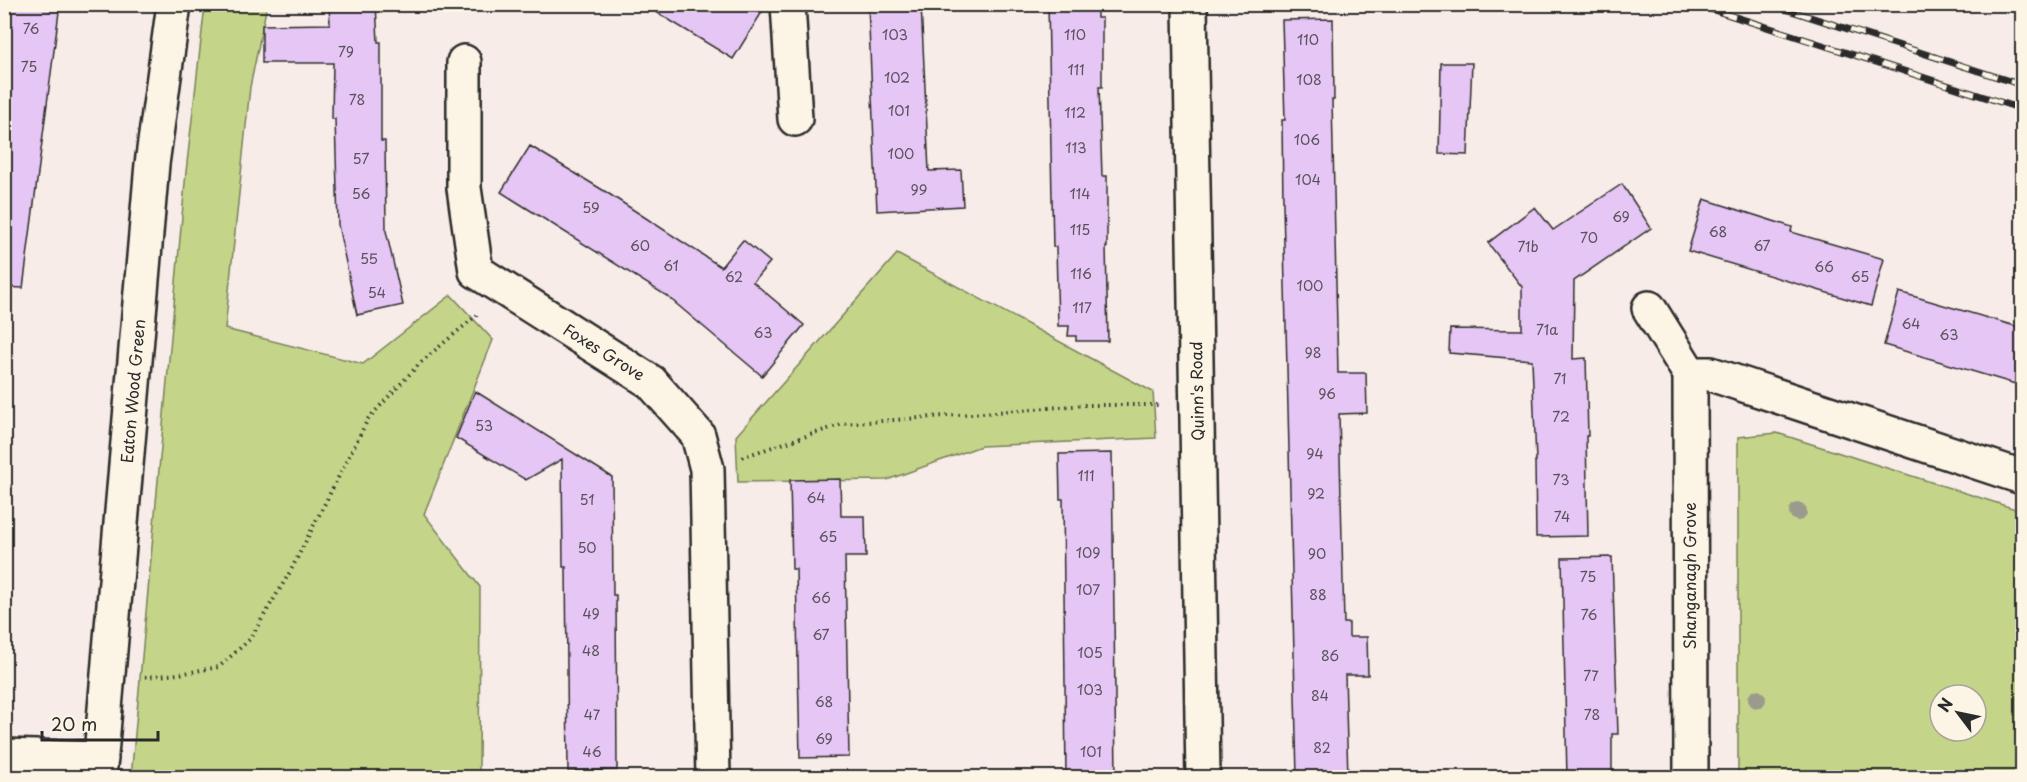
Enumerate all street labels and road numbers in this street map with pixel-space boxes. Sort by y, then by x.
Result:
street label: Foxes Grove [559,317,650,386]
street label: Eaton Wood Green [114,318,150,464]
street label: Quinn's Road [1183,341,1209,441]
street label: Shanganagh Grove [1677,502,1701,650]

